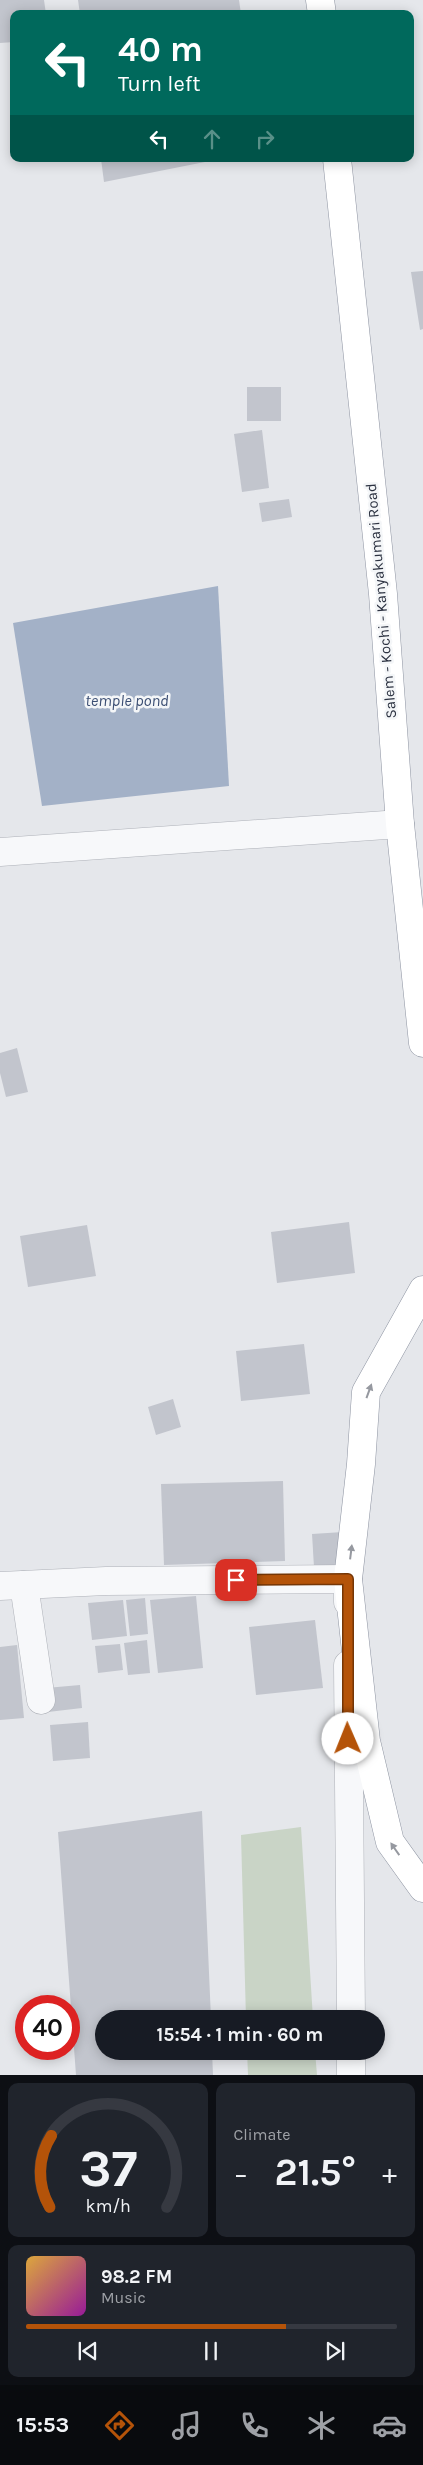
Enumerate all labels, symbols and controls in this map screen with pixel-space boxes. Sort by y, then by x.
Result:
text: 40 m [118,29,203,70]
icon: left [35,30,100,95]
text: Turn left [118,71,201,97]
icon: left [145,125,173,153]
icon: ahead [198,125,226,153]
icon: right [251,125,279,153]
street label: Salem - Kochi - Kanyakumari Road [362,483,400,719]
water label: temple pond [85,691,169,710]
one-way arrow [365,1383,373,1398]
one-way arrow [347,1543,355,1559]
pin [215,1559,257,1601]
icon: arrive [222,1566,250,1594]
position arrow [321,1712,373,1764]
one-way arrow [390,1842,400,1855]
speed limit sign: 40 [15,1995,80,2060]
text: 15:54 · 1 min · 60 m [157,2024,323,2046]
text: Climate [234,2125,291,2144]
text: 37 [79,2138,137,2199]
text: 21.5° [274,2150,356,2195]
text: − [234,2157,248,2190]
text: + [382,2157,397,2190]
text: km/h [85,2196,130,2217]
text: 98.2 FM [101,2266,172,2288]
text: Music [101,2288,146,2307]
icon: previous [74,2337,102,2365]
icon: pause [197,2337,225,2365]
icon: next [321,2337,349,2365]
icon: directions [102,2408,137,2443]
icon: music [169,2408,204,2443]
icon: phone [237,2408,272,2443]
icon: climate [304,2408,339,2443]
icon: car [372,2408,407,2443]
text: 15:53 [16,2412,69,2438]

